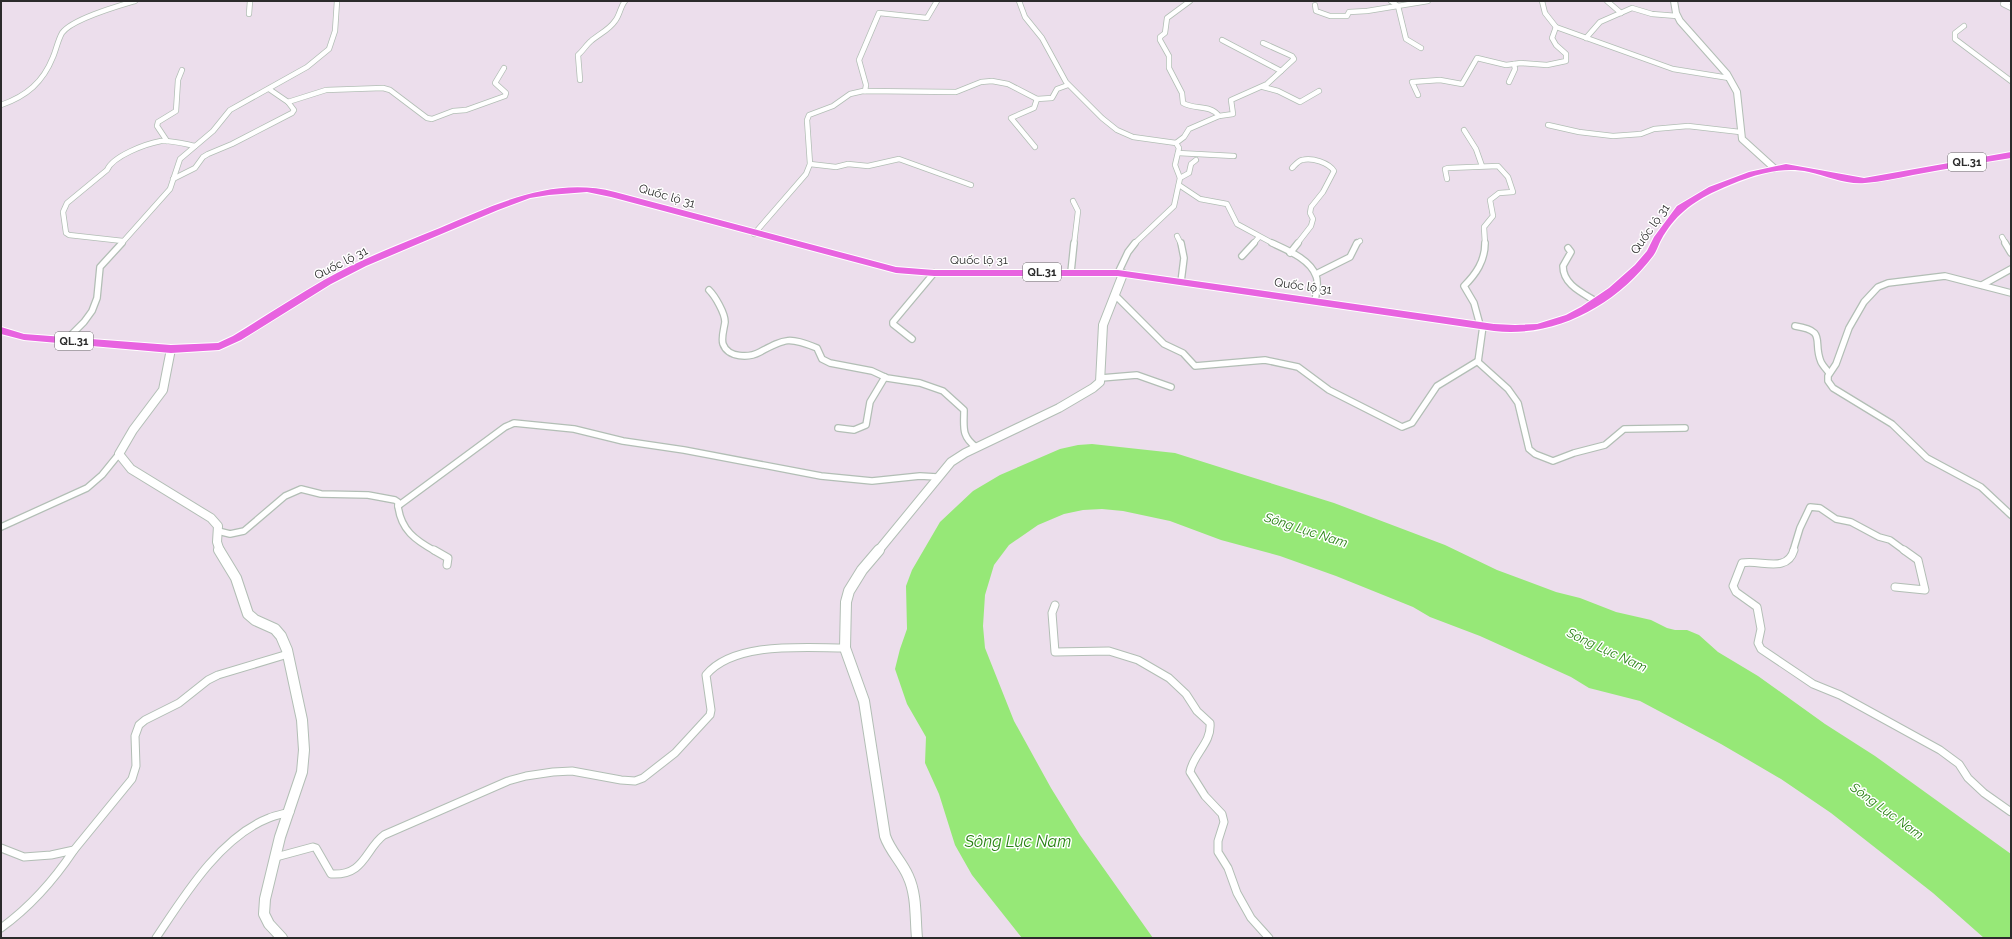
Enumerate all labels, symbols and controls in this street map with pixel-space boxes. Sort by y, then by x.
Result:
road number: QL.31 [1948,153,1986,171]
street label: Quốc lộ 31 [637,181,697,211]
street label: Quốc lộ 31 [1628,201,1672,257]
street label: Quốc lộ 31 [312,244,370,282]
street label: Quốc lộ 31 [950,253,1008,267]
road number: QL.31 [1023,263,1061,281]
street label: Quốc lộ 31 [1273,275,1333,297]
road number: QL.31 [55,332,93,350]
water label: Sông Lục Nam [1262,509,1349,551]
water label: Sông Lục Nam [1564,624,1649,675]
water label: Sông Lục Nam [1847,779,1926,842]
water label: Sông Lục Nam [964,832,1071,851]

